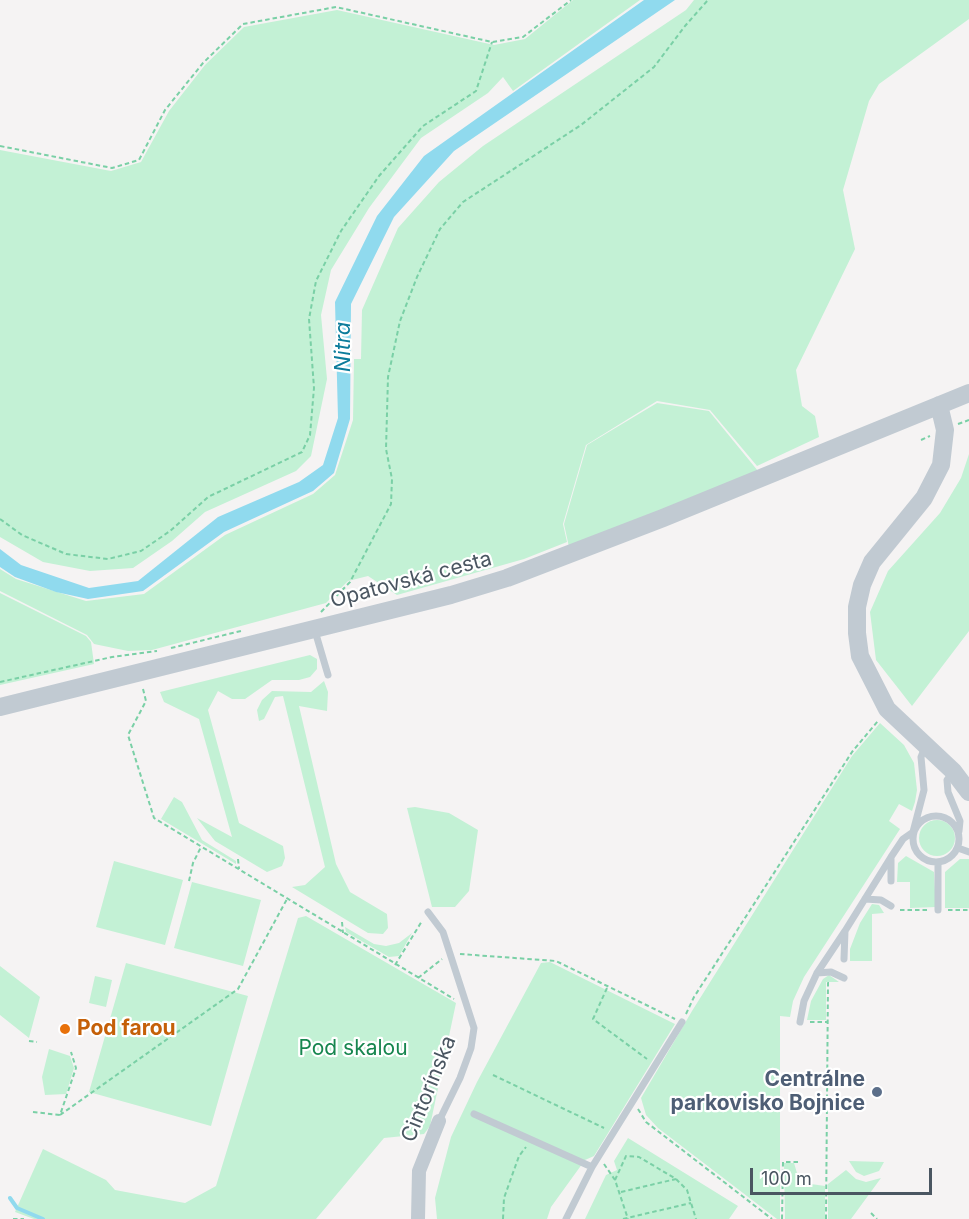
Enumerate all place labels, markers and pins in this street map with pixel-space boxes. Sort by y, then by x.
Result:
place label: Pod farou [77,1016,176,1042]
marker: Pod farou [58,1022,72,1036]
place label: Centrálne parkovisko Bojnice [671,1067,865,1117]
marker: Centrálne parkovisko Bojnice [870,1085,884,1099]

